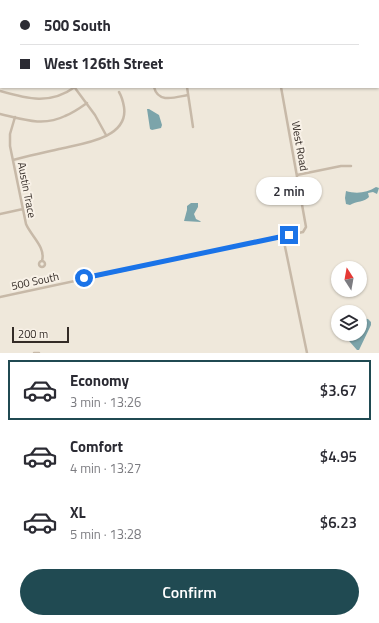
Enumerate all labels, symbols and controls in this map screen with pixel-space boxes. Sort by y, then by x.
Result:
text: 500 South [44,14,111,37]
text: West 126th Street [44,52,163,75]
street label: West Road [288,120,312,172]
street label: Austin Trace [14,161,40,220]
callout: 2 min [256,177,322,205]
text: 2 min [273,181,305,201]
route end [280,226,298,244]
north arrow [331,261,367,297]
map controls [331,261,367,341]
street label: 500 South [10,268,60,294]
route start [75,269,93,287]
button: layers [331,305,367,341]
scale bar [12,325,69,344]
text: 200 m [18,326,48,342]
text: Economy [70,369,129,392]
icon: car [22,372,58,408]
text: $3.67 [320,379,357,402]
text: 3 min · 13:26 [70,392,141,412]
text: Comfort [70,435,123,458]
icon: car [22,438,58,474]
text: $4.95 [320,445,357,468]
text: 4 min · 13:27 [70,458,141,478]
text: XL [70,501,86,524]
icon: car [22,504,58,540]
text: $6.23 [320,511,357,534]
text: 5 min · 13:28 [70,524,141,544]
button: Confirm [20,569,359,615]

